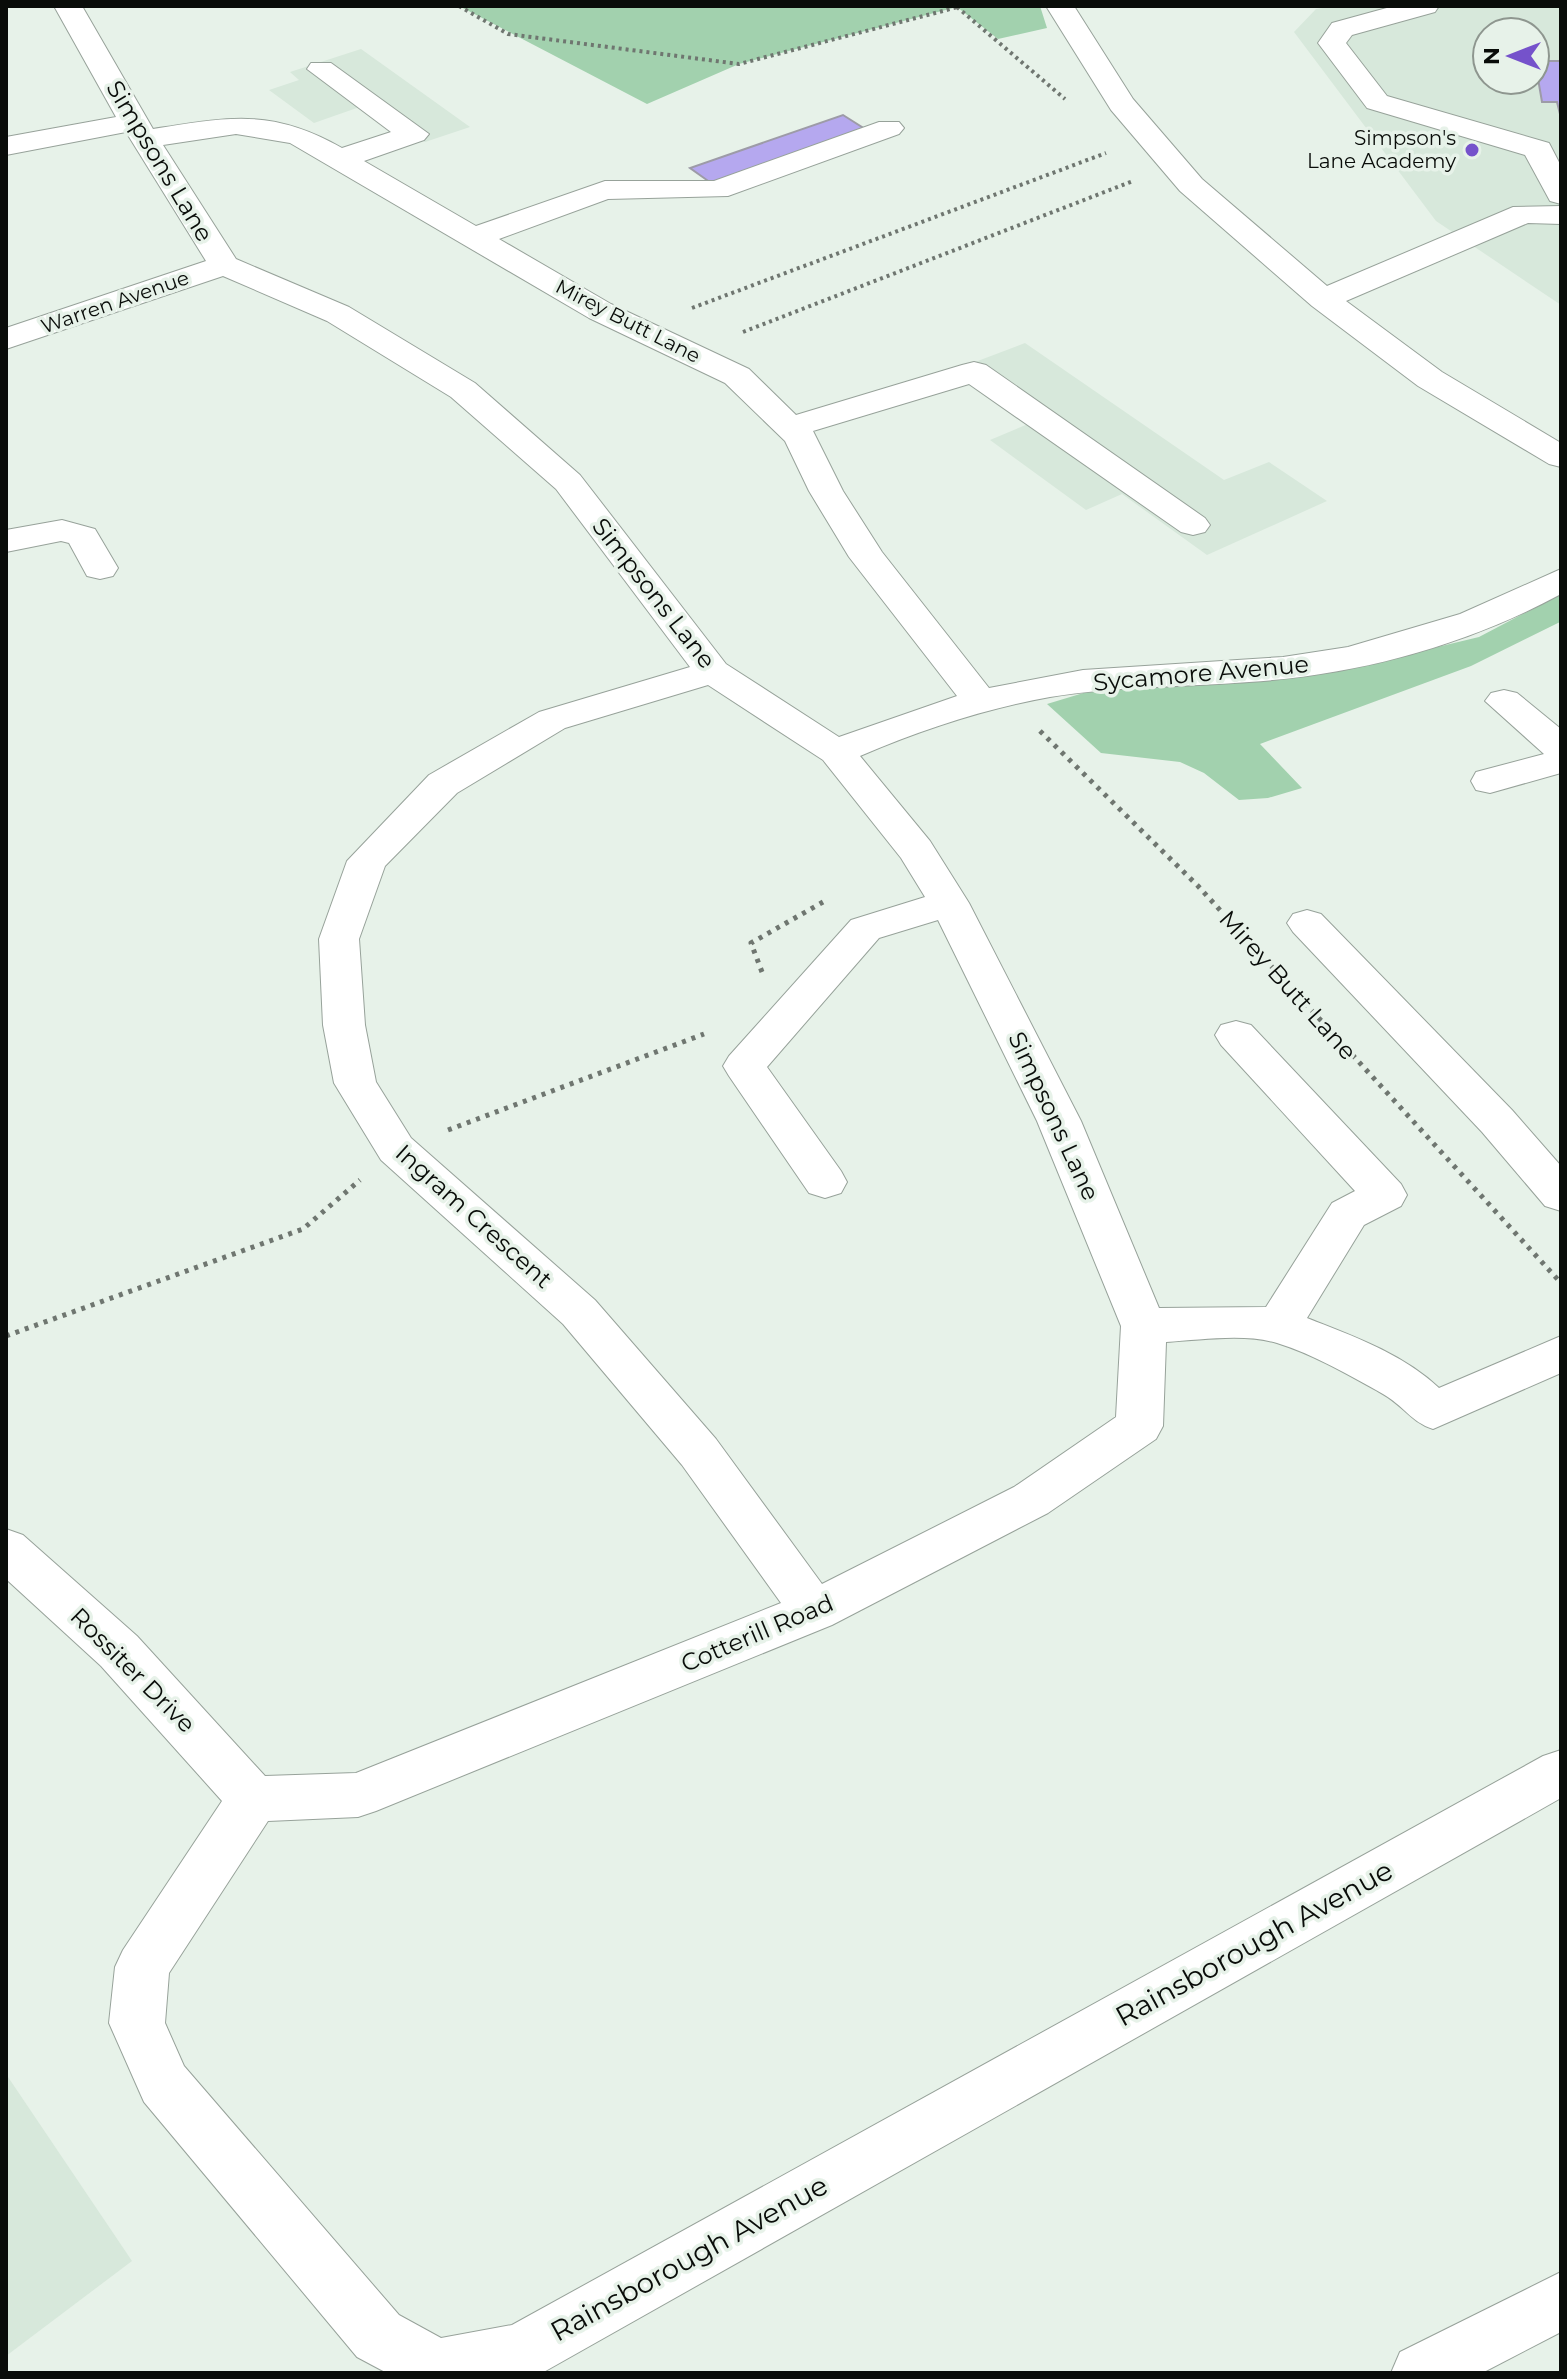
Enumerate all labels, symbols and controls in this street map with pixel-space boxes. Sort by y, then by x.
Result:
north arrow [1471,16,1551,96]
text: N [1478,47,1505,65]
street label: Simpsons Lane [100,75,220,247]
place label: Simpson's Lane Academy [1307,126,1456,173]
marker: Simpson's Lane Academy [1463,141,1481,159]
street label: Warren Avenue [38,265,192,339]
street label: Mirey Butt Lane [552,274,704,368]
street label: Simpsons Lane [586,512,722,674]
street label: Sycamore Avenue [1092,649,1310,697]
street label: Mirey Butt Lane [1213,904,1363,1066]
street label: Simpsons Lane [1002,1027,1106,1205]
street label: Ingram Crescent [390,1138,558,1294]
street label: Cotterill Road [677,1588,837,1678]
street label: Rossiter Drive [65,1602,201,1738]
street label: Rainsborough Avenue [1109,1853,1399,2033]
street label: Rainsborough Avenue [544,2168,834,2348]

